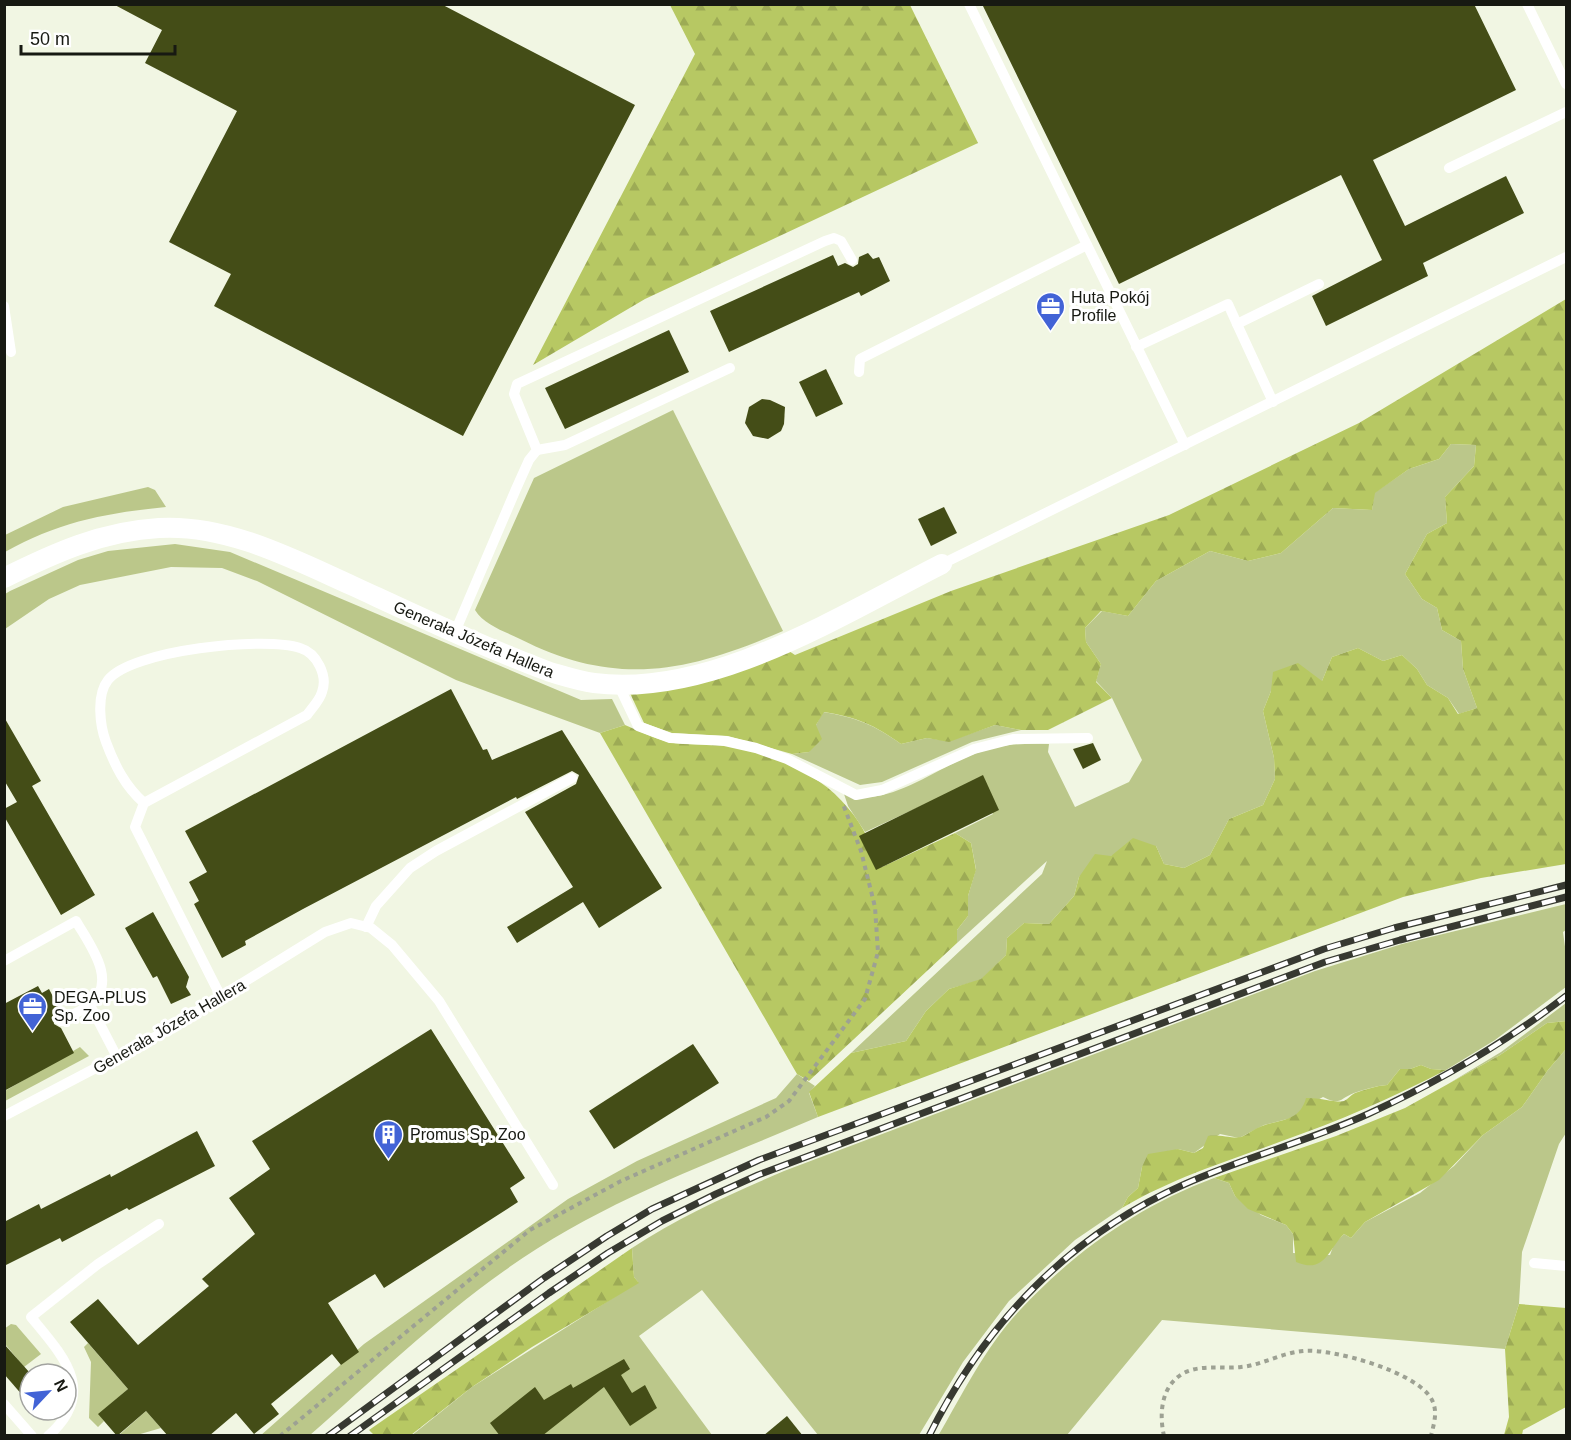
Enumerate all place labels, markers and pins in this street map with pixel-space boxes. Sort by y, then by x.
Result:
place label: Huta Pokój Profile [1071,289,1149,324]
office icon: Huta Pokój Profile [1034,290,1066,332]
place label: DEGA-PLUS Sp. Zoo [54,989,146,1024]
office icon: DEGA-PLUS Sp. Zoo [17,990,49,1032]
building icon: Promus Sp. Zoo [373,1118,405,1160]
place label: Promus Sp. Zoo [410,1126,526,1143]

